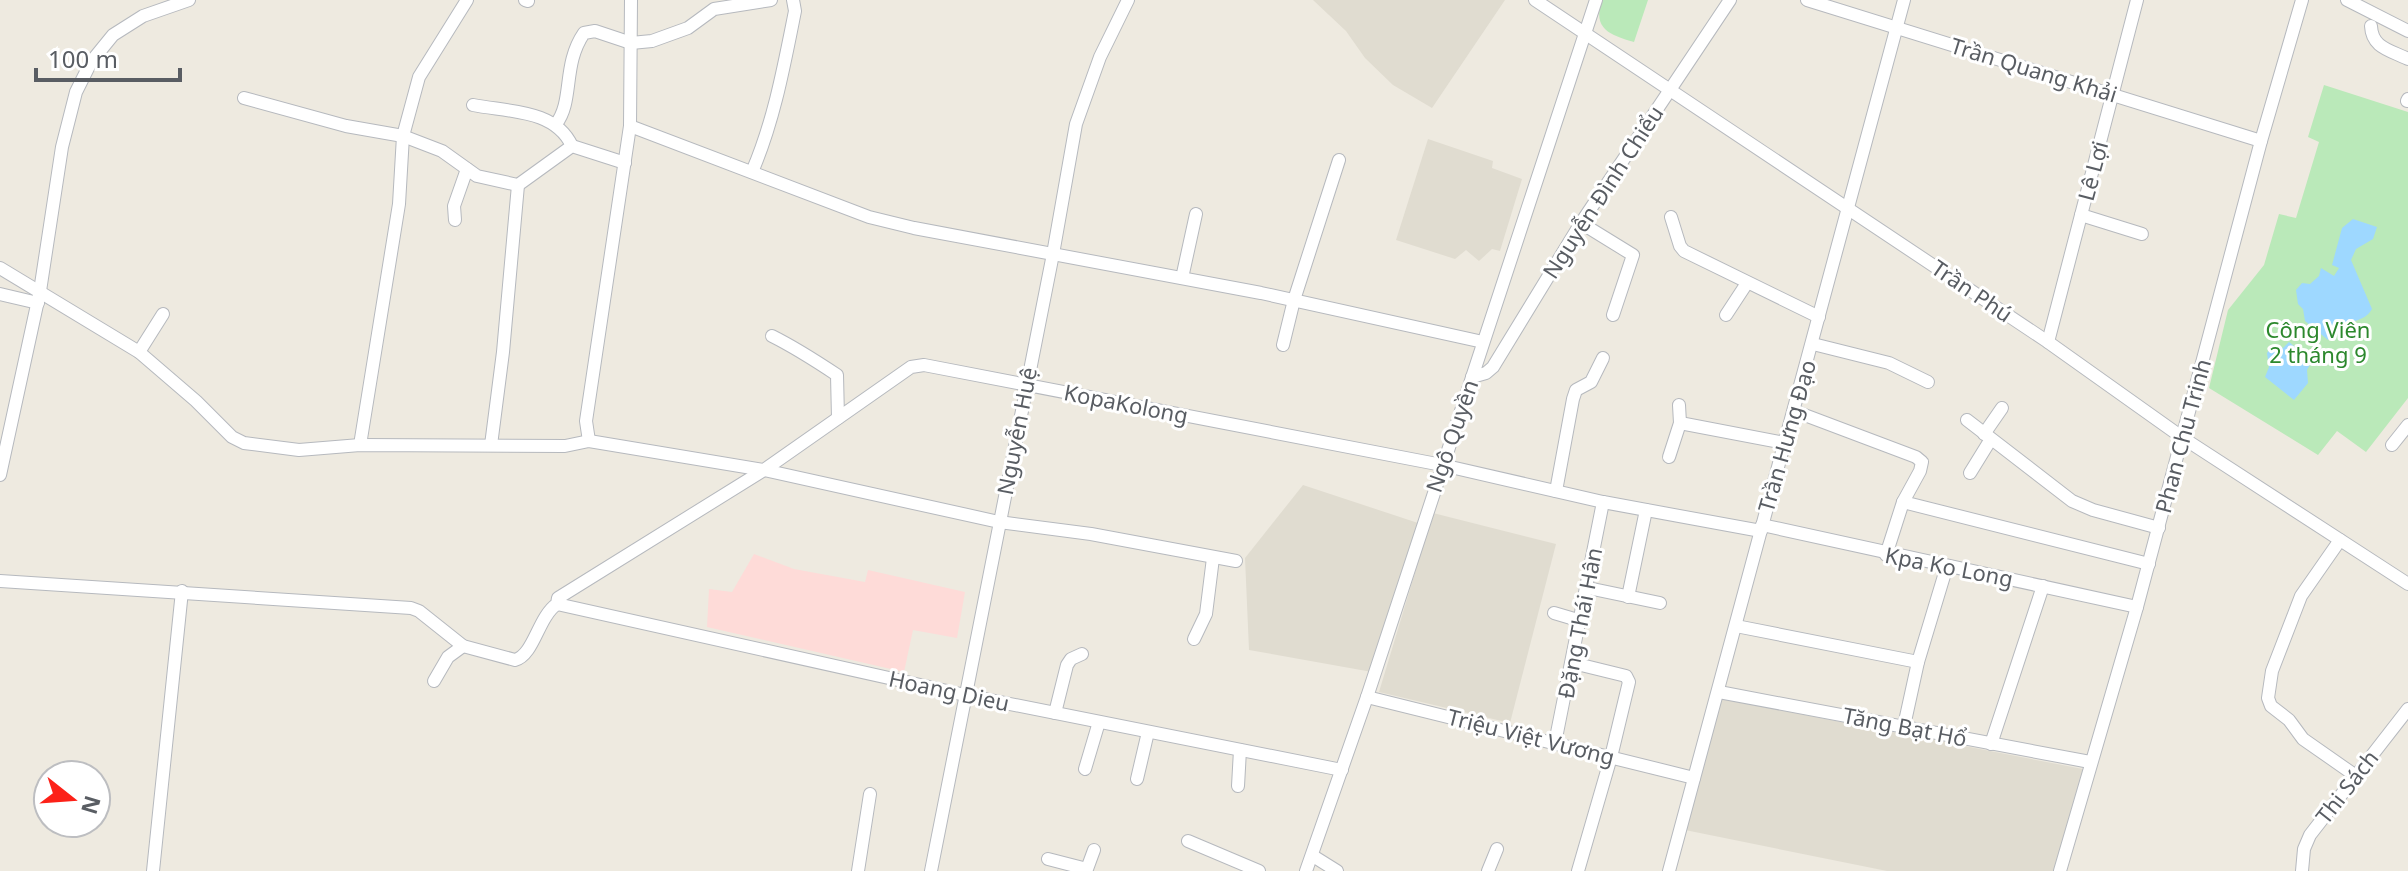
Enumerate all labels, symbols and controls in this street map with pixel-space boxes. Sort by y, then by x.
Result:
street label: Trần Quang Khải [1947,29,2121,109]
scale bar [36,32,180,82]
text: 100 m [48,42,118,75]
street label: Nguyễn Đình Chiểu [1535,99,1669,284]
street label: Lê Lợi [2070,138,2114,204]
street label: Trần Phú [1926,252,2019,328]
park label: Công Viên 2 tháng 9 [2266,314,2370,369]
street label: Phan Chu Trinh [2147,355,2217,516]
street label: Trần Hưng Đạo [1750,356,1822,515]
street label: Nguyễn Huệ [989,365,1043,497]
street label: Ngô Quyền [1418,375,1484,496]
street label: KopaKolong [1062,376,1191,430]
street label: Kpa Ko Long [1883,539,2016,593]
street label: Đặng Thái Hân [1550,545,1608,701]
street label: Hoang Dieu [886,663,1012,717]
street label: Tăng Bạt Hổ [1841,699,1970,753]
street label: Triệu Việt Vương [1445,701,1618,771]
street label: Thi Sách [2308,743,2384,829]
north arrow [32,759,112,839]
text: N [75,792,109,818]

